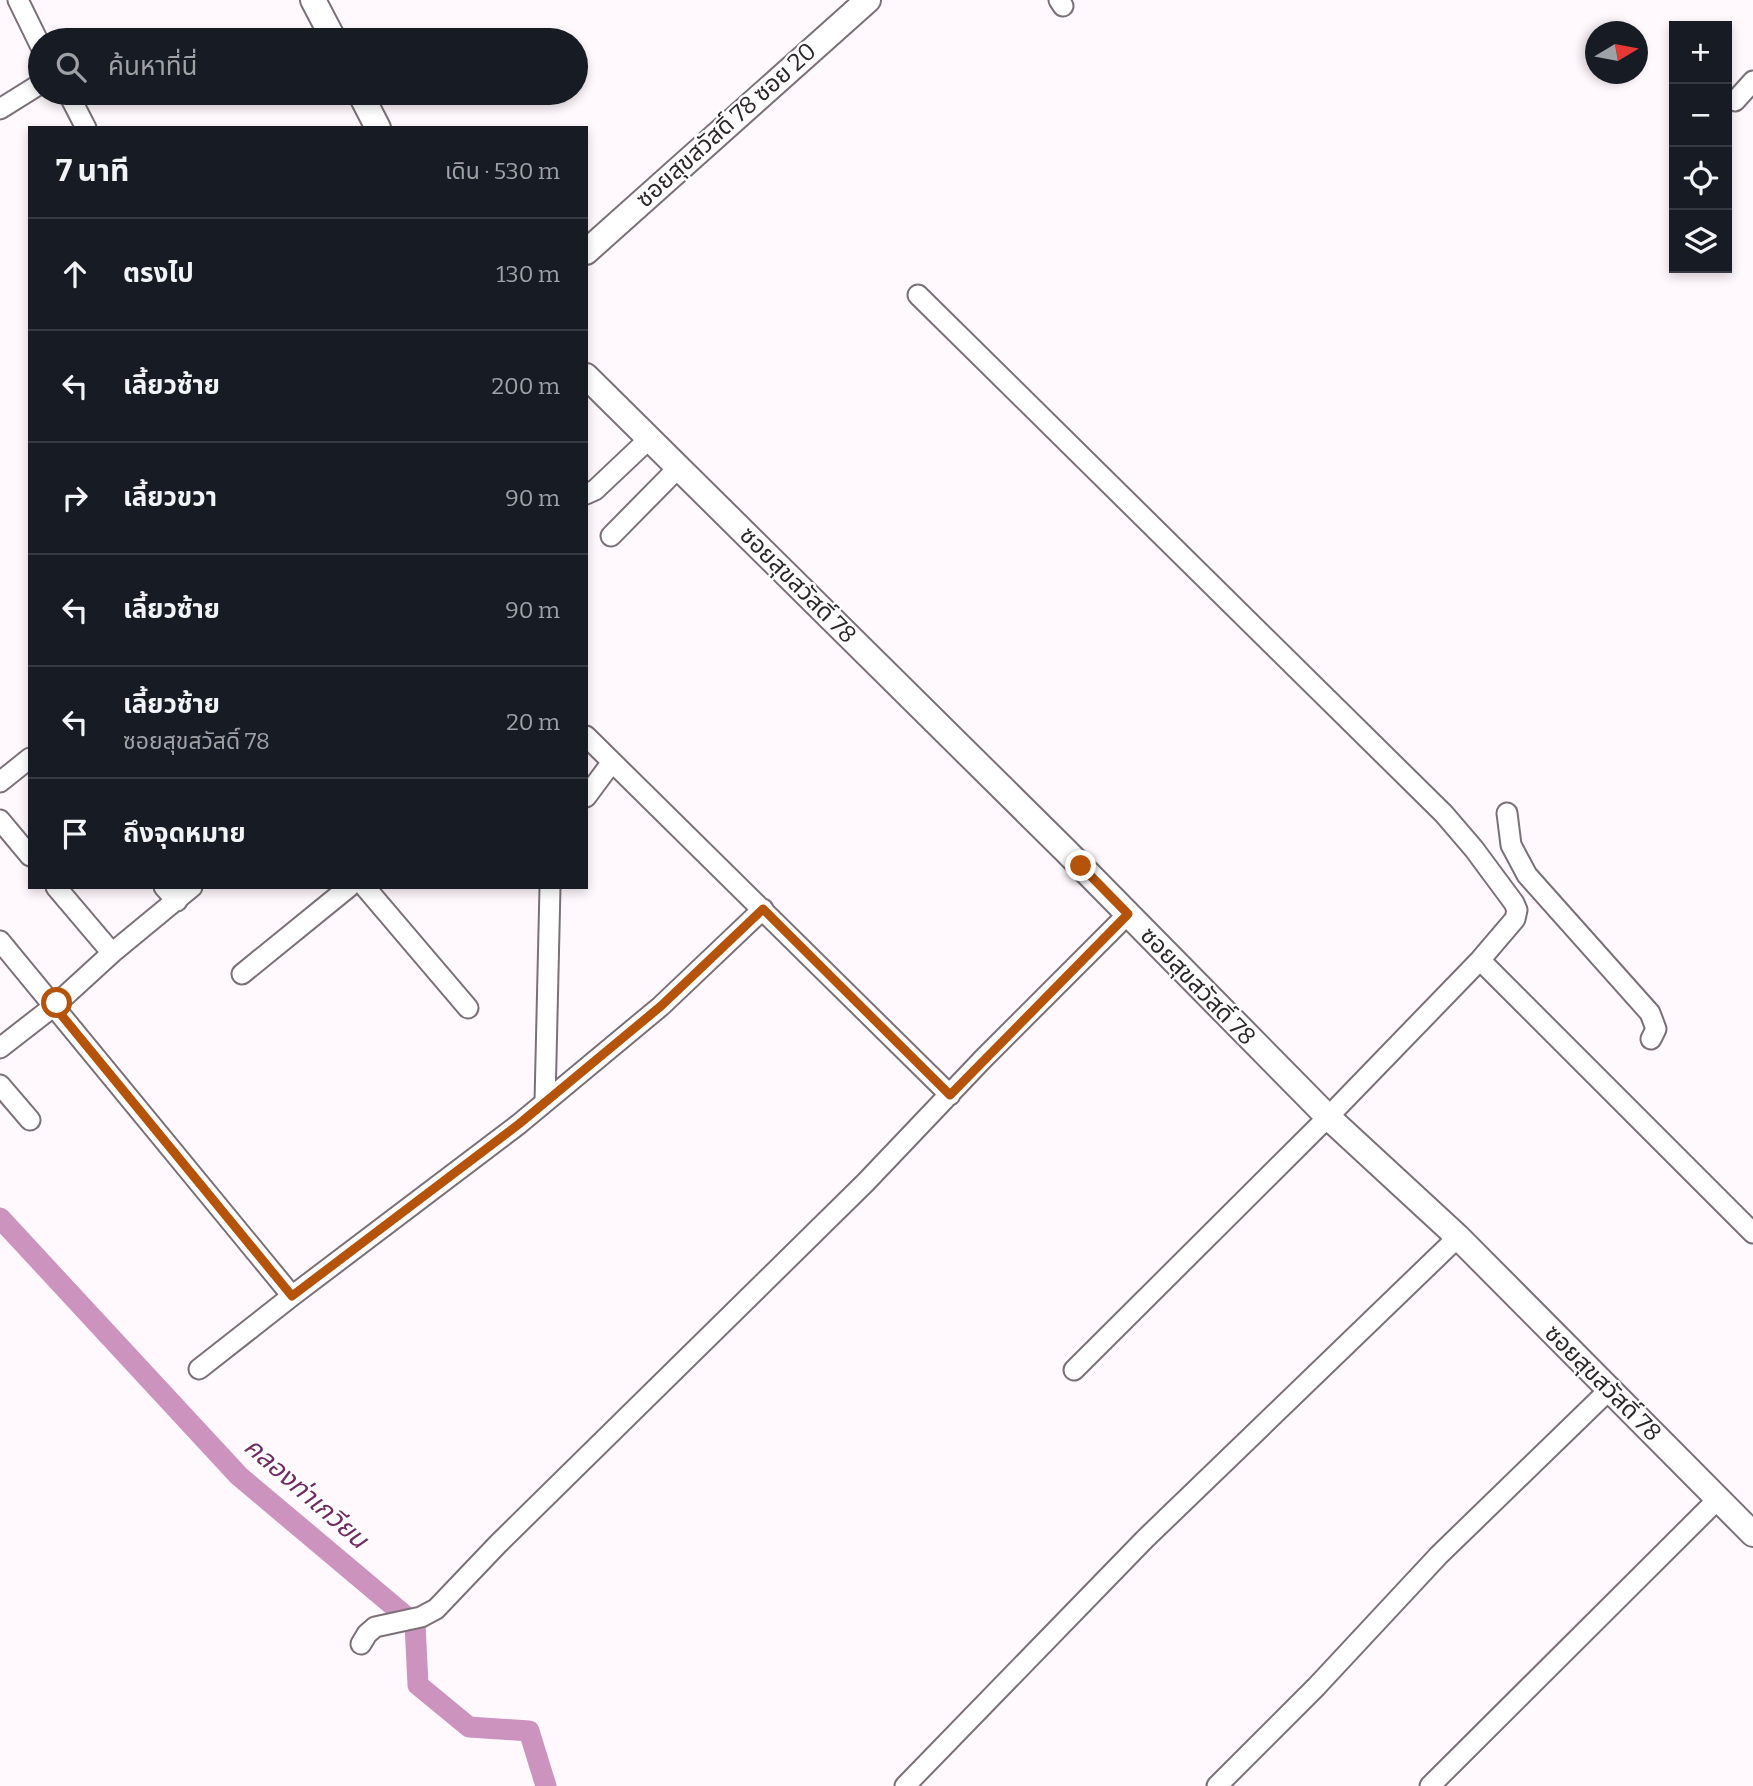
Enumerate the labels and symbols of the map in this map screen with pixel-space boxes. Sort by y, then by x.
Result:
north arrow [1585,21,1648,84]
street label: ซอยสุขสวัสดิ์ 78 ซอย 20 [630,36,822,214]
street label: ซอยสุขสวัสดิ์ 78 [733,521,862,650]
route end [1065,850,1096,881]
street label: ซอยสุขสวัสดิ์ 78 [1134,921,1262,1052]
route start [41,987,72,1018]
street label: ซอยสุขสวัสดิ์ 78 [1538,1319,1667,1448]
water label: คลองท่าเกวียน [238,1431,376,1556]

